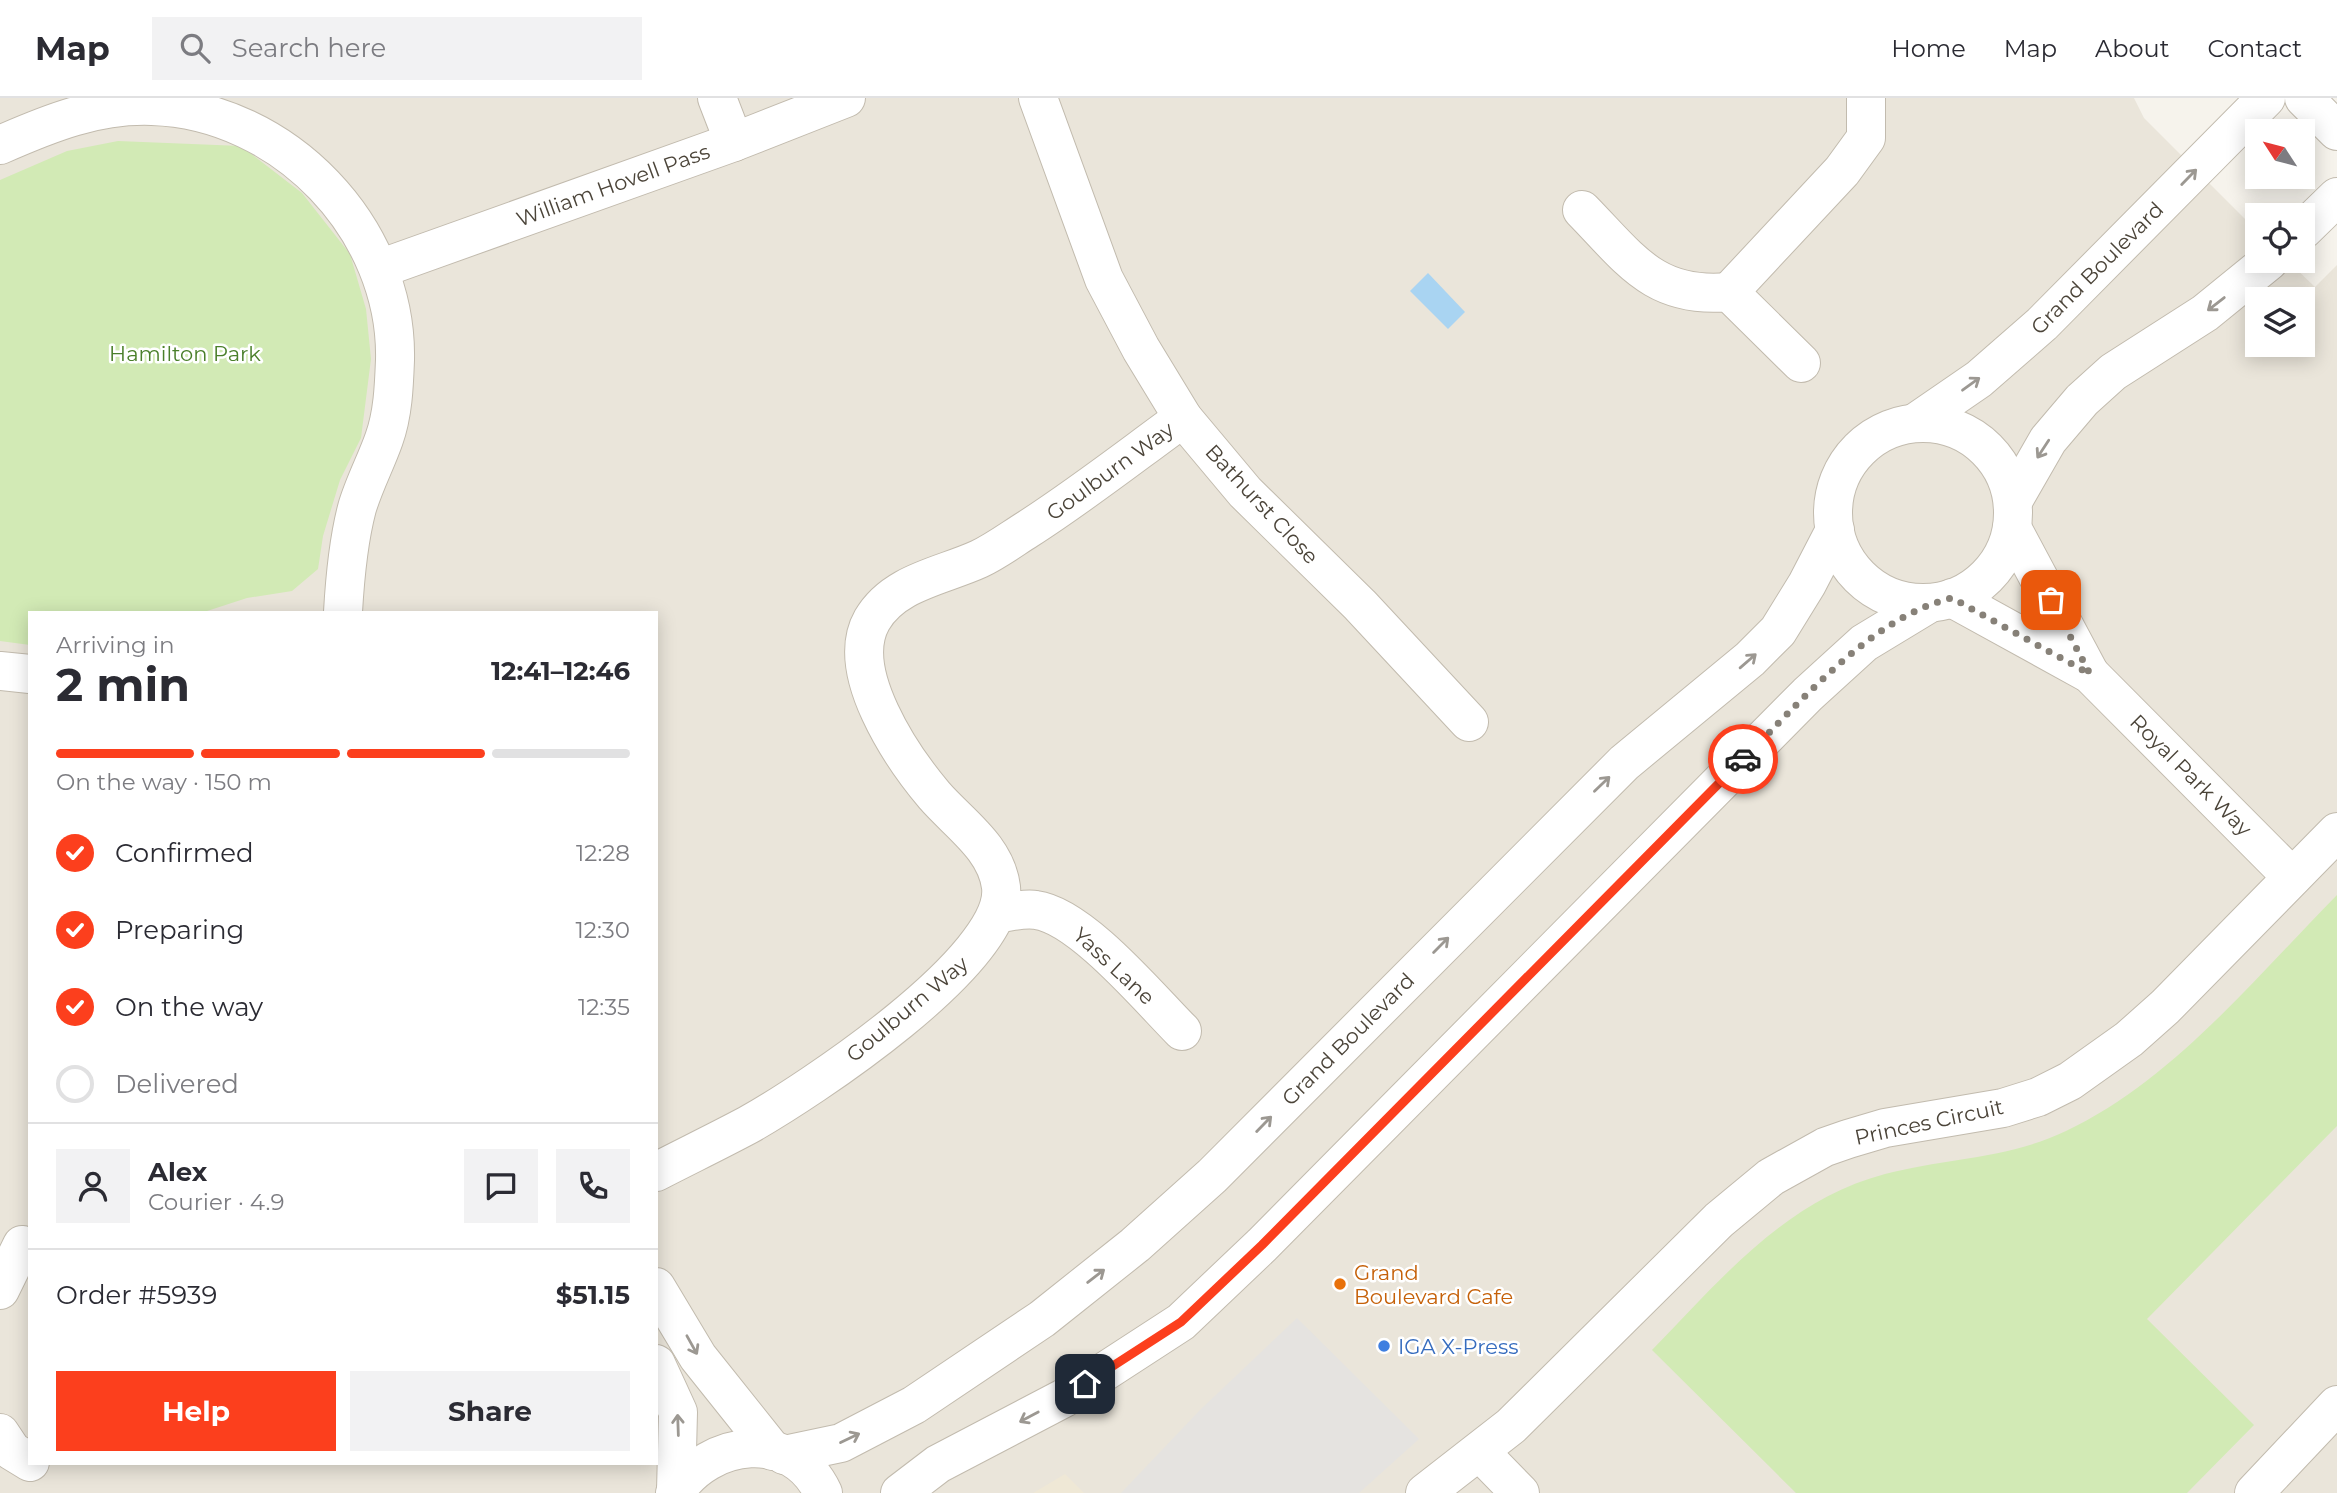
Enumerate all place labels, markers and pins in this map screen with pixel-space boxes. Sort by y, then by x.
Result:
pin [2021,570,2081,630]
place label: Grand Boulevard Cafe [1354,1260,1513,1309]
marker: Grand Boulevard Cafe [1332,1276,1348,1292]
place label: IGA X-Press [1398,1334,1519,1359]
marker: IGA X-Press [1376,1338,1392,1354]
pin [1055,1354,1115,1414]

